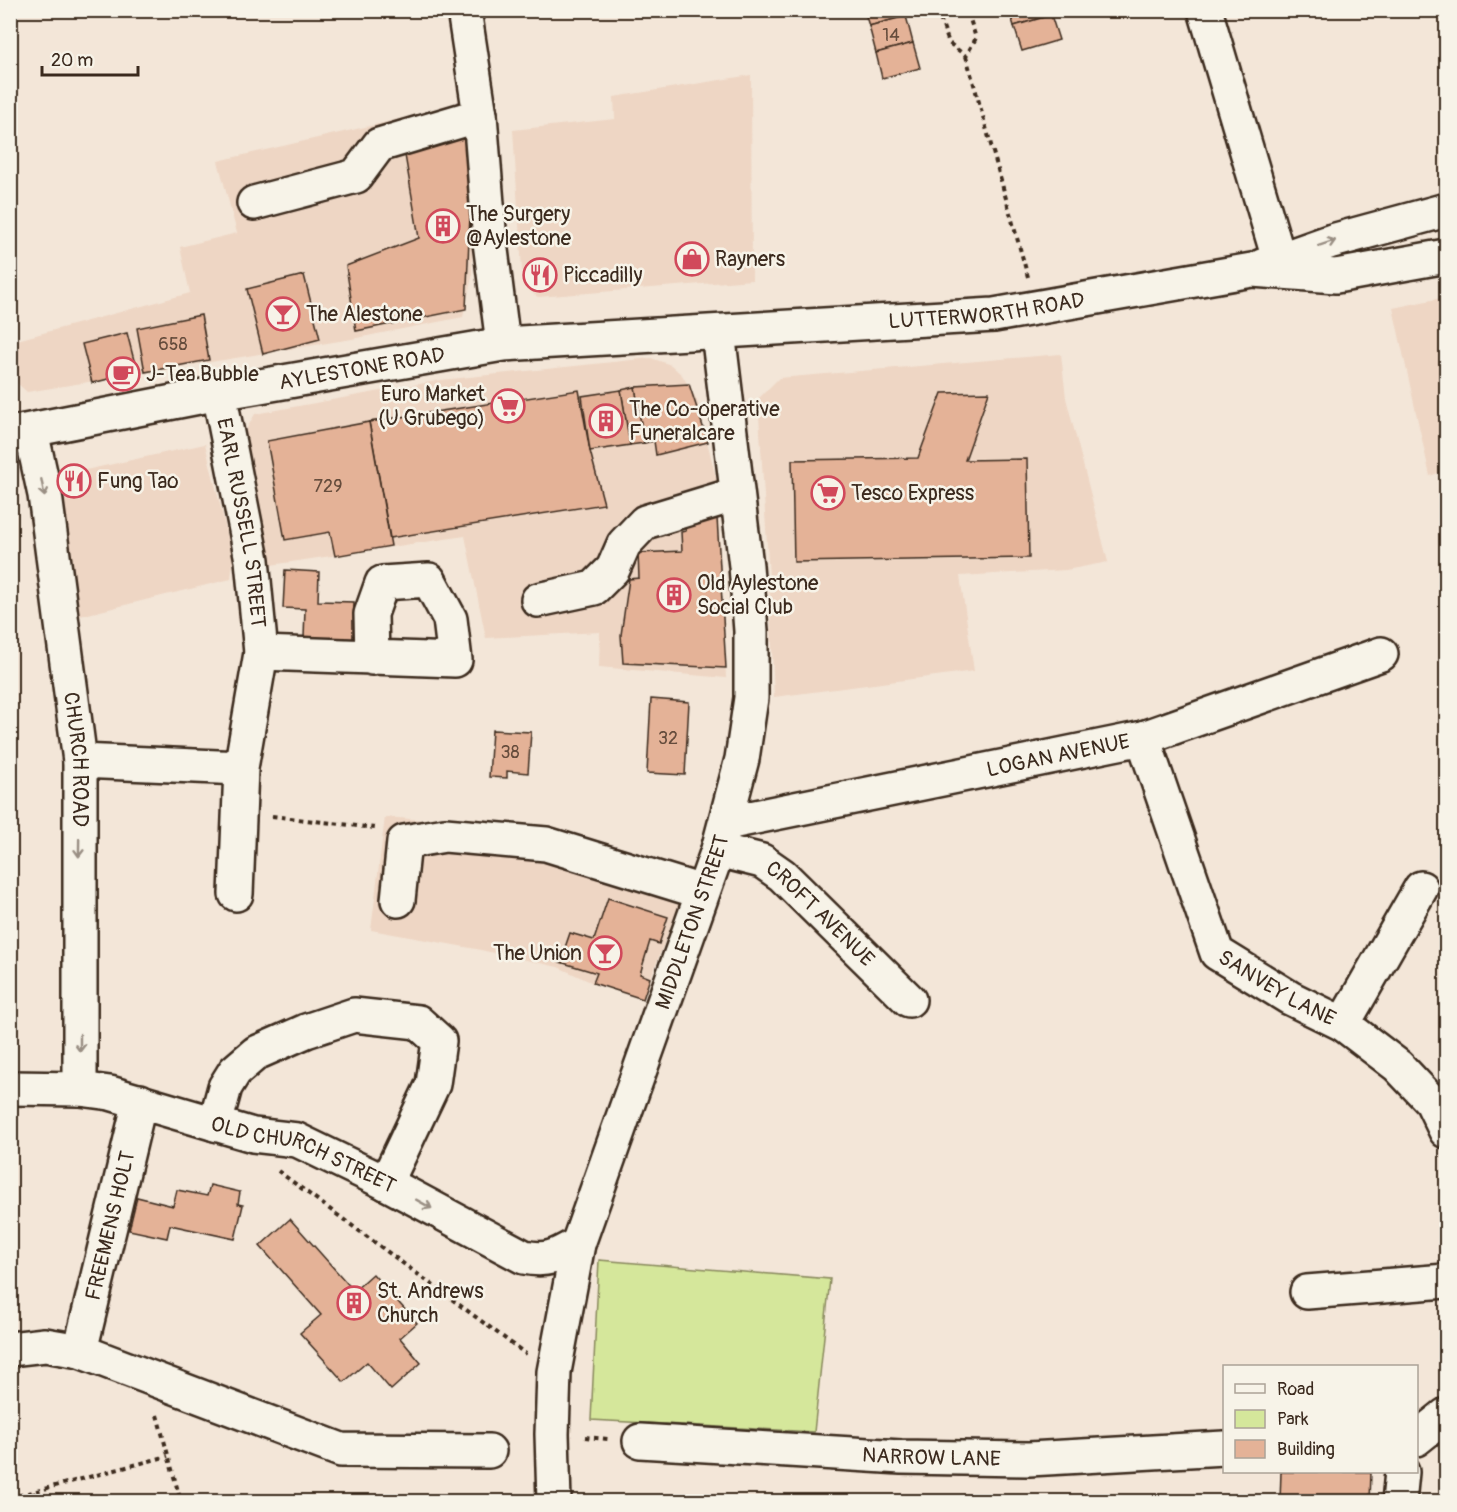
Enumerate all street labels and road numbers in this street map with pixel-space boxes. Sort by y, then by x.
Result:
street label: LUTTERWORTH ROAD [888,286,1087,335]
street label: AYLESTONE ROAD [277,341,447,396]
street label: EARL RUSSELL STREET [210,416,272,629]
street label: CHURCH ROAD [57,690,93,827]
street label: LOGAN AVENUE [984,728,1132,784]
street label: MIDDLETON STREET [649,832,736,1013]
street label: CROFT AVENUE [761,855,880,973]
street label: SANVEY LANE [1213,944,1340,1032]
street label: OLD CHURCH STREET [208,1110,401,1200]
street label: FREEMENS HOLT [80,1148,142,1303]
street label: NARROW LANE [861,1442,1001,1473]

